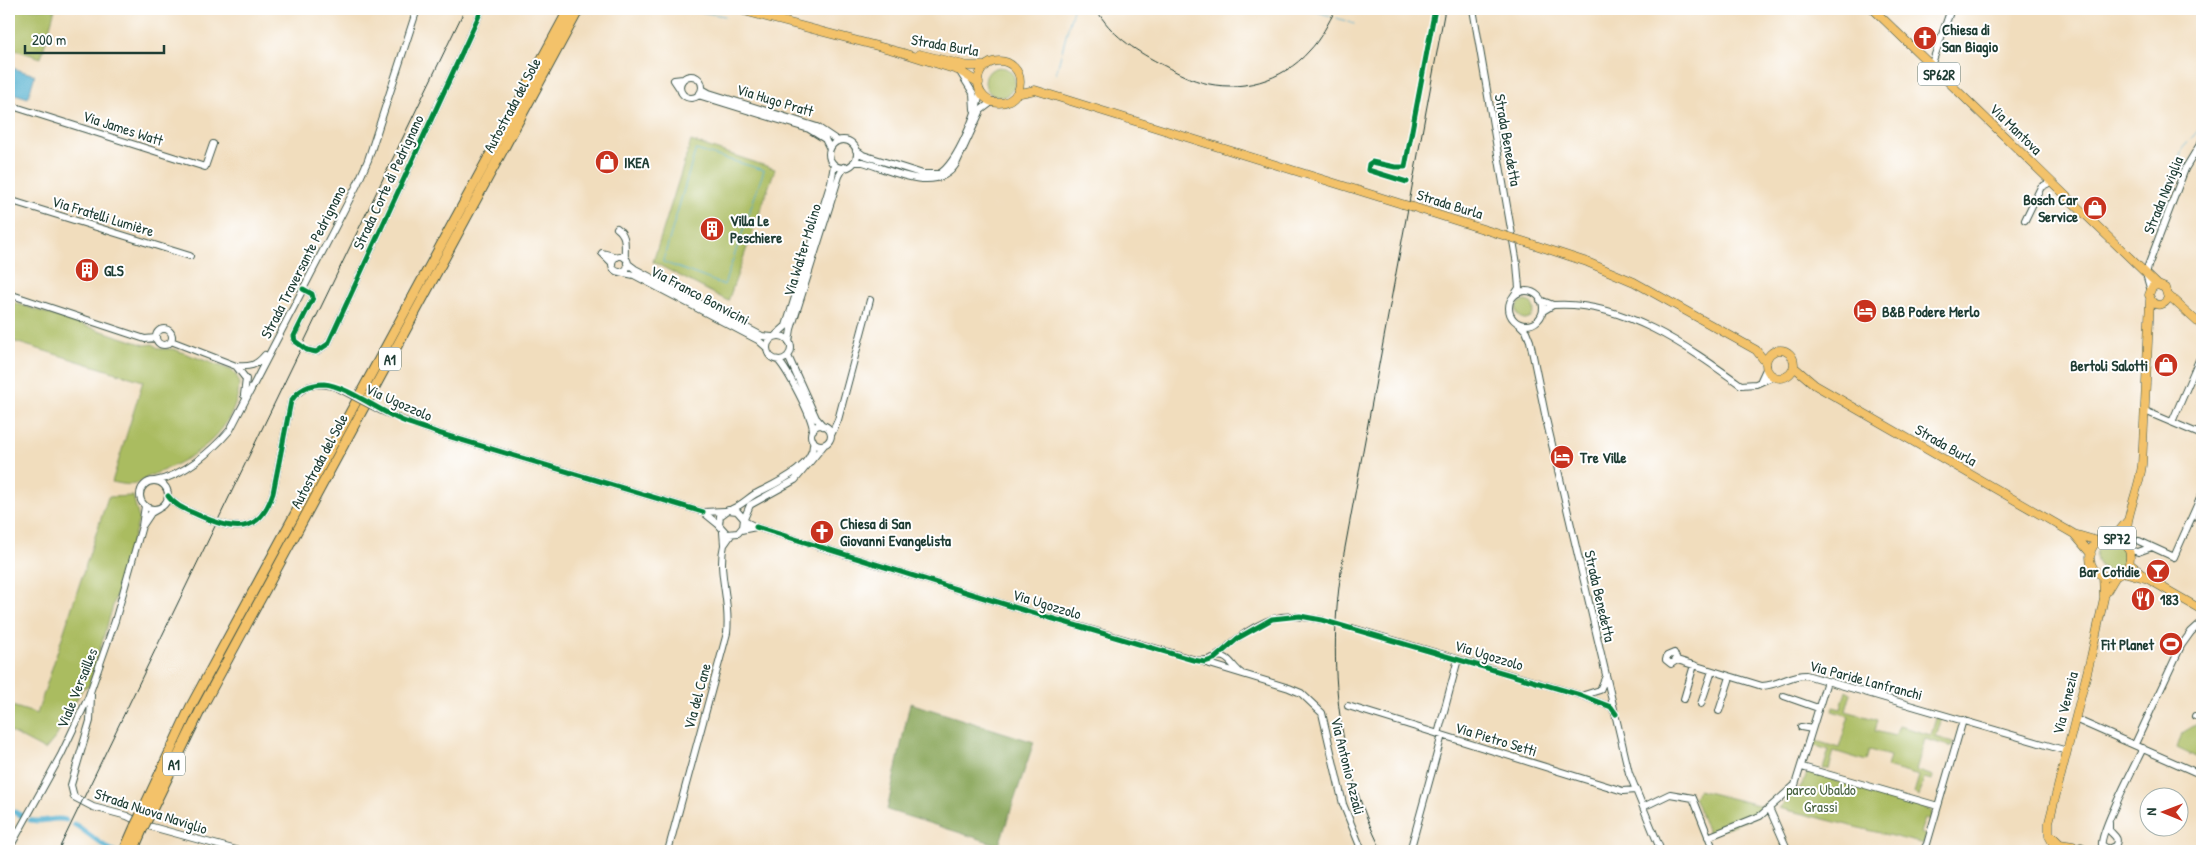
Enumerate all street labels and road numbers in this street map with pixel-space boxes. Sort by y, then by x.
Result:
street label: Strada Burla [910,29,980,61]
street label: Autostrada del Sole [478,54,546,156]
road number: SP62R [1918,62,1960,86]
street label: Via Hugo Pratt [734,78,817,122]
street label: Strada Benedetta [1490,92,1526,188]
street label: Via Mantova [1985,99,2047,159]
street label: Via James Watt [80,105,167,151]
street label: Strada Corte di Pedrignano [348,111,428,253]
street label: Strada Naviglia [2138,153,2188,237]
street label: Strada Traversante Pedrignano [255,182,351,342]
street label: Strada Burla [1414,184,1486,224]
street label: Via Fratelli Lumière [49,191,157,241]
street label: Via Walter Molino [778,201,826,299]
street label: Via Franco Bonvicini [647,260,753,330]
road number: A1 [379,348,401,370]
street label: Via Ugozzolo [362,378,436,426]
street label: Autostrada del Sole [285,410,353,512]
street label: Strada Burla [1911,419,1981,471]
road number: SP72 [2098,526,2136,550]
street label: Strada Benedetta [1579,548,1621,644]
street label: Via Ugozzolo [1010,584,1084,624]
street label: Via Ugozzolo [1452,635,1526,675]
street label: Viale Versailles [51,645,103,731]
street label: Via Paride Lanfranchi [1807,655,1925,705]
street label: Via del Cane [678,661,716,731]
street label: Via Venezia [2047,669,2083,737]
street label: Via Antonio Azzali [1326,715,1370,817]
street label: Via Pietro Setti [1452,717,1540,761]
road number: A1 [163,752,185,776]
street label: Strada Nuova Naviglio [92,783,210,839]

